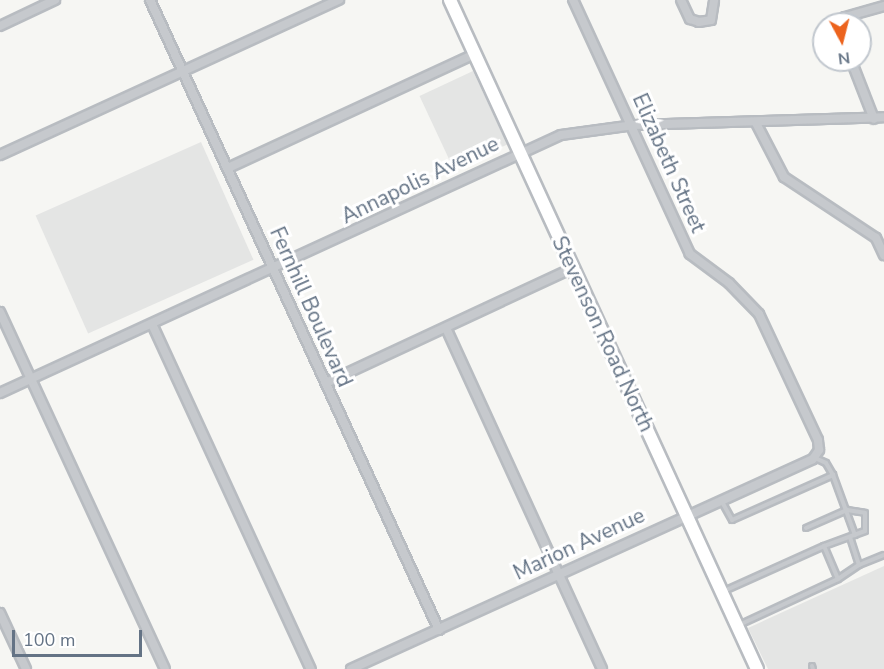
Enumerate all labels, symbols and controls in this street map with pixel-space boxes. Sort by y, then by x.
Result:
north arrow [812,12,872,72]
text: N [837,46,851,70]
street label: Elizabeth Street [627,90,711,236]
street label: Annapolis Avenue [337,131,503,229]
street label: Fernhill Boulevard [264,223,358,391]
street label: Stevenson Road North [547,232,659,436]
street label: Marion Avenue [509,503,649,585]
scale bar [15,618,146,656]
text: 100 m [23,628,75,652]

